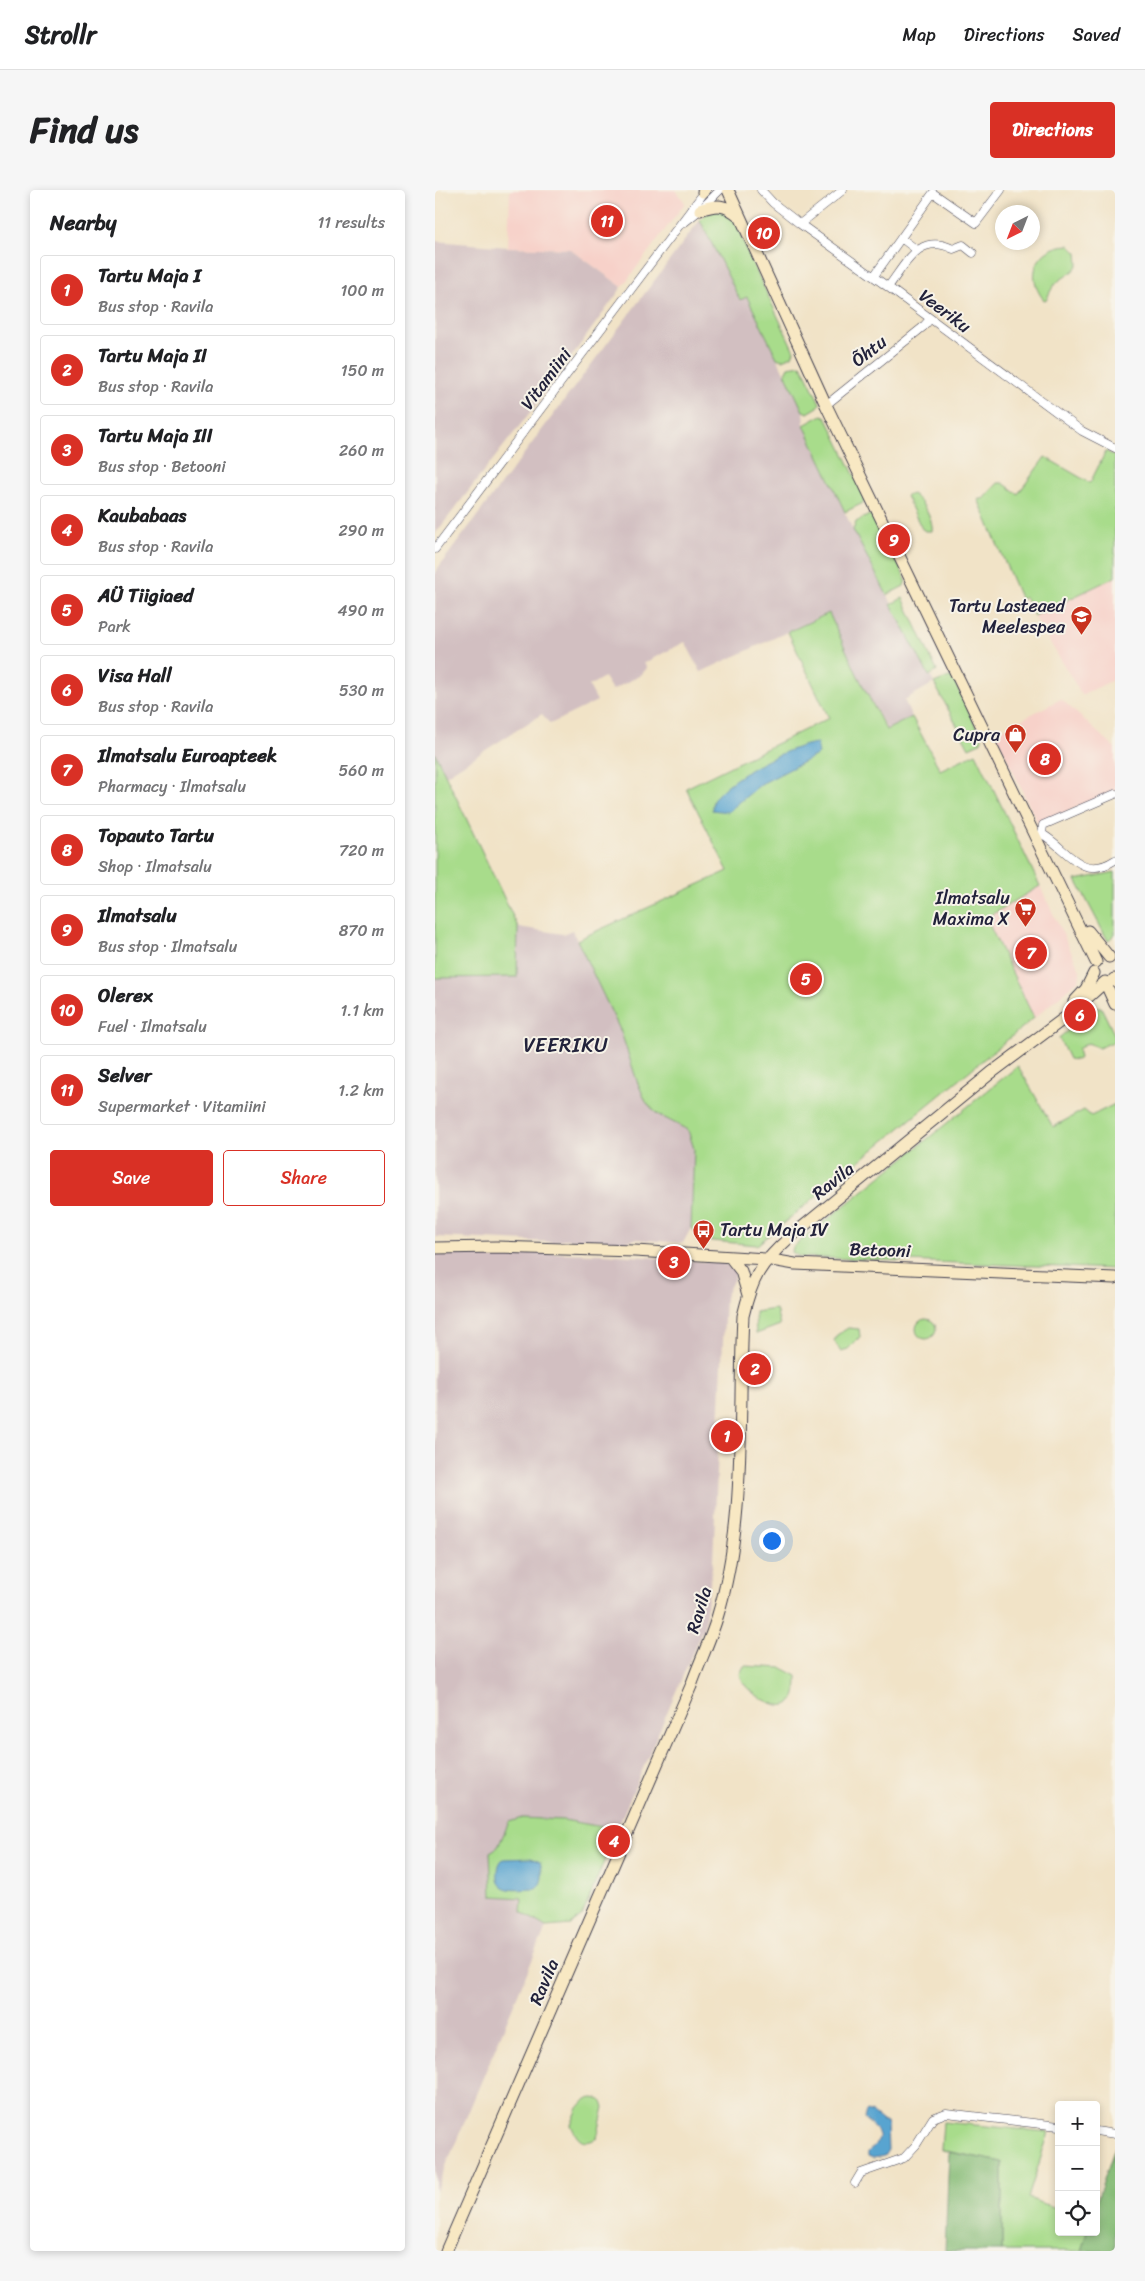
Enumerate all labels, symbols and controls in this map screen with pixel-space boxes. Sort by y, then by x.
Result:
text: Strollr [25,14,96,56]
text: Map [903,19,936,51]
text: Directions [964,19,1045,51]
text: Saved [1073,19,1120,51]
text: Find us [30,99,138,161]
button: Directions [990,102,1115,158]
pin: 11 [591,202,623,240]
text: Nearby [50,204,116,242]
north arrow [995,205,1040,250]
text: 11 results [317,208,385,237]
pin: 10 [748,214,780,252]
text: Tartu Maja I [98,259,201,292]
text: 1 [64,276,70,305]
text: 100 m [340,276,384,305]
street label: Veeriku [912,280,979,342]
text: Bus stop · Ravila [98,292,213,321]
street label: Õhtu [844,326,894,375]
text: Tartu Maja II [98,339,207,372]
street label: Vitamiini [512,340,581,417]
text: 2 [62,356,72,385]
text: 150 m [341,356,384,385]
text: Bus stop · Ravila [98,372,213,401]
text: Tartu Maja III [98,419,213,452]
text: 3 [63,436,71,465]
text: 260 m [339,436,384,465]
text: Bus stop · Betooni [98,452,226,481]
text: Kaubabaas [98,499,186,532]
text: 4 [62,516,72,545]
text: 290 m [338,516,384,545]
pin: 9 [878,521,910,559]
text: Bus stop · Ravila [98,532,213,561]
text: AÜ Tiigiaed [98,579,193,612]
place label: Tartu Lasteaed Meelespea [949,590,1067,643]
text: 5 [62,596,72,625]
text: 490 m [338,596,384,625]
school or university icon: Tartu Lasteaed Meelespea [1069,604,1093,635]
text: Park [98,612,131,641]
text: Visa Hall [98,659,172,692]
text: 6 [62,676,72,705]
text: 530 m [339,676,384,705]
text: Bus stop · Ravila [98,692,213,721]
place label: Cupra [953,719,1001,751]
shop icon: Cupra [1004,723,1028,754]
text: Ilmatsalu Euroapteek [98,739,277,772]
pin: 8 [1029,740,1061,778]
text: 7 [62,756,72,785]
text: 560 m [339,756,384,785]
text: Pharmacy · Ilmatsalu [98,772,246,801]
text: Topauto Tartu [98,819,214,852]
text: 8 [62,836,72,865]
text: 720 m [339,836,384,865]
text: Shop · Ilmatsalu [98,852,212,881]
place label: Ilmatsalu Maxima X [933,882,1010,935]
supermarket icon: Ilmatsalu Maxima X [1014,896,1038,927]
text: Ilmatsalu [98,899,177,932]
text: 9 [62,916,72,945]
text: 870 m [339,916,384,945]
text: Bus stop · Ilmatsalu [98,932,237,961]
pin: 7 [1015,934,1047,972]
pin: 5 [790,960,822,998]
text: Olerex [98,979,153,1012]
text: 10 [59,996,75,1025]
text: 1.1 km [340,996,384,1025]
pin: 6 [1064,996,1096,1034]
text: Fuel · Ilmatsalu [98,1012,207,1041]
district label: VEERIKU [523,1028,609,1063]
text: Selver [98,1059,152,1092]
text: 11 [60,1076,74,1105]
text: 1.2 km [338,1076,384,1105]
text: Supermarket · Vitamiini [98,1092,266,1121]
button: Save [50,1150,213,1206]
button: Share [223,1150,385,1206]
street label: Ravila [804,1154,862,1208]
place label: Tartu Maja IV [720,1214,830,1246]
bus stop icon: Tartu Maja IV [692,1218,716,1249]
street label: Betooni [849,1233,912,1267]
pin: 3 [658,1243,690,1281]
pin: 2 [739,1350,771,1388]
pin: 1 [711,1417,743,1455]
your location [759,1528,785,1554]
street label: Ravila [677,1583,721,1637]
pin: 4 [598,1822,630,1860]
street label: Ravila [520,1954,568,2010]
map controls [1055,2101,1100,2236]
button: + [1055,2101,1100,2146]
button: − [1055,2146,1100,2191]
button: locate [1055,2191,1100,2236]

